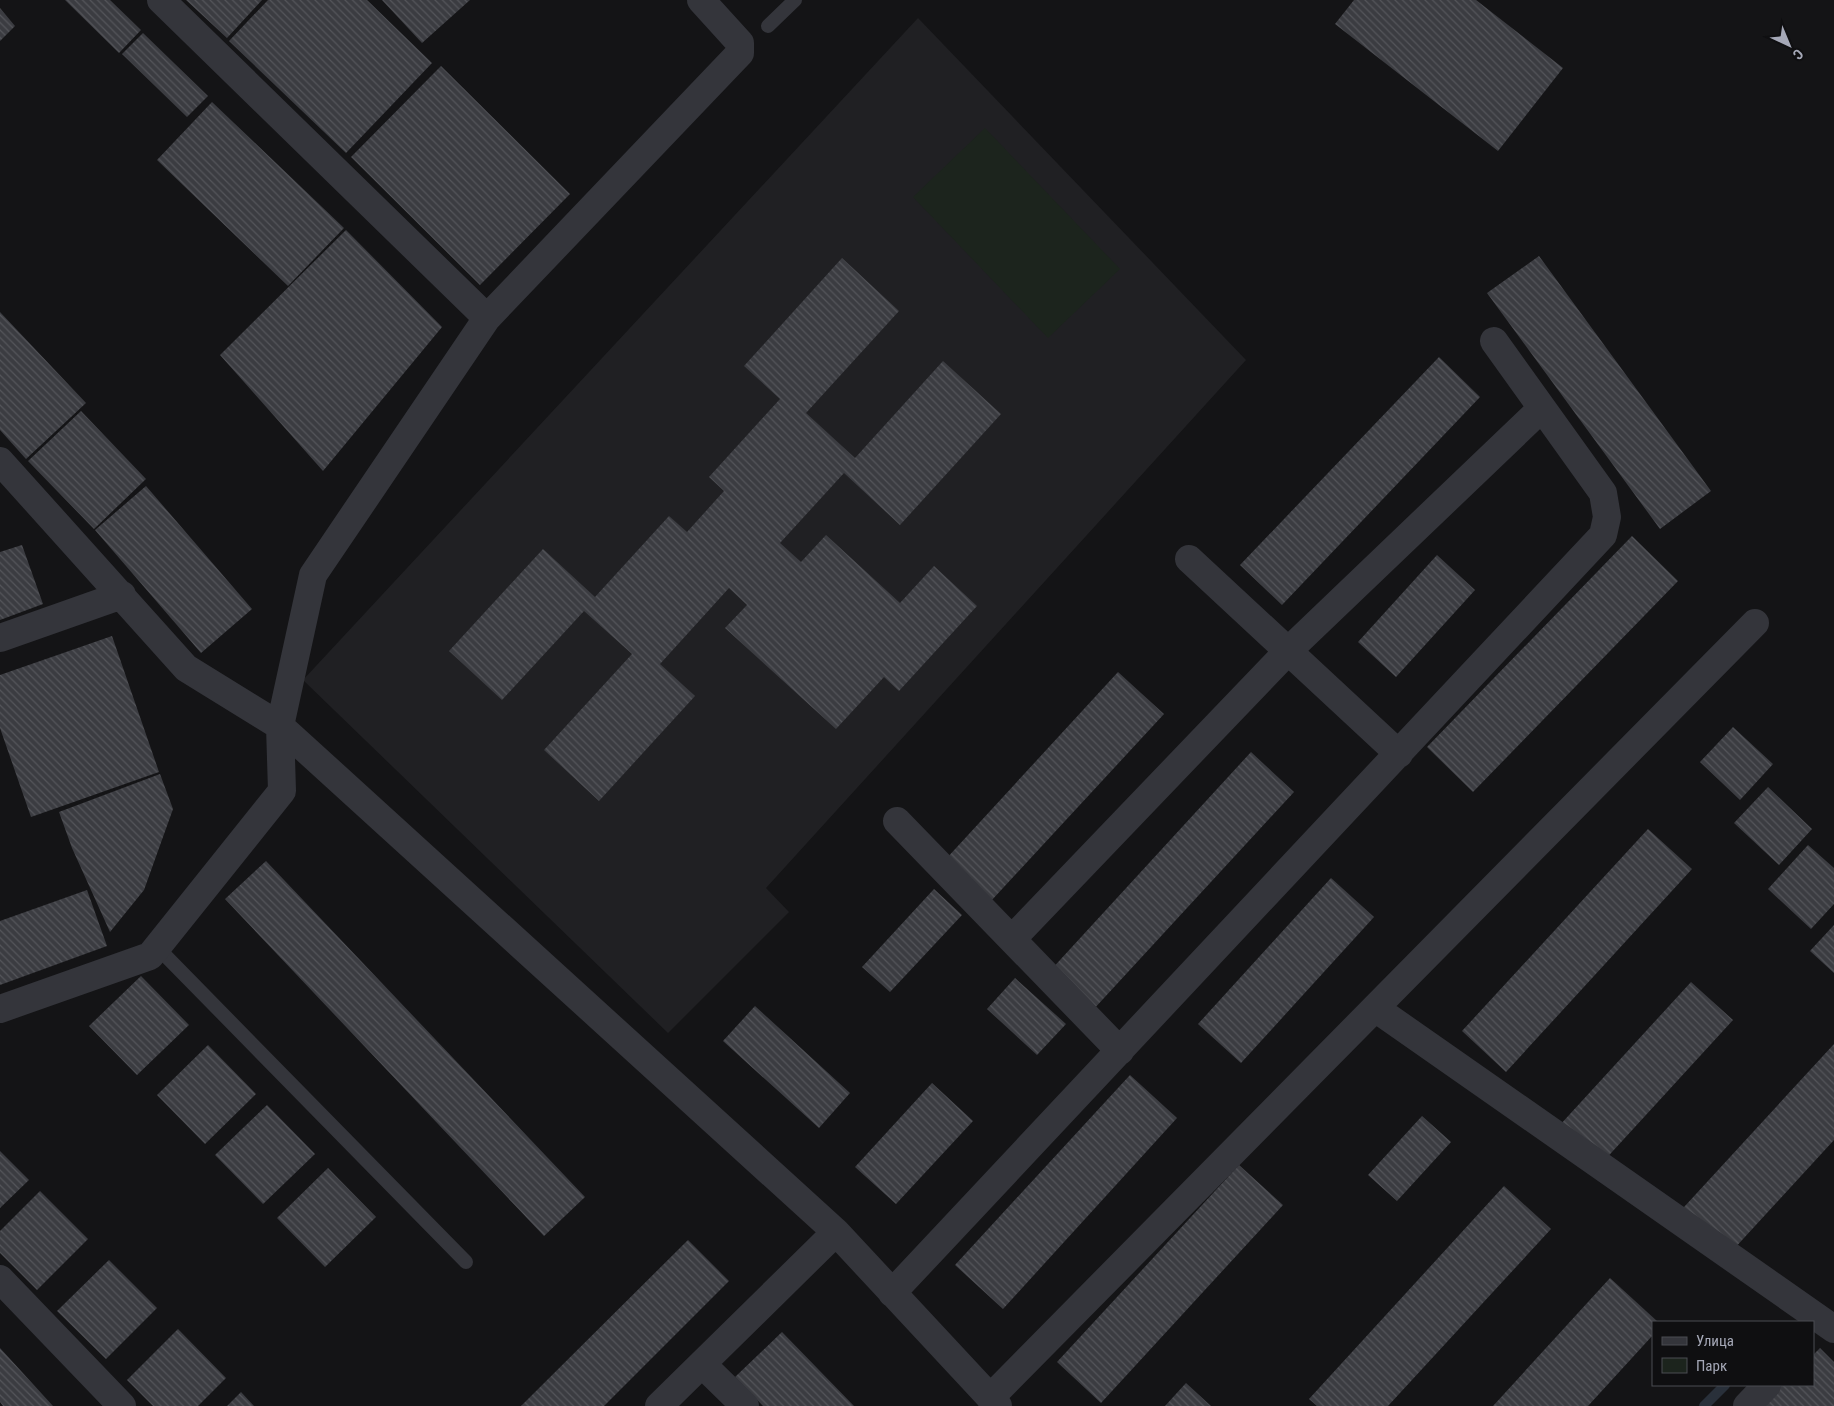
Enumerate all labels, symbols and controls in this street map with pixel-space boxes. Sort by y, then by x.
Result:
north arrow [1764,20,1814,70]
text: С [1790,46,1806,63]
legend [1652,1321,1814,1386]
text: Улица [1696,1332,1734,1350]
text: Парк [1696,1357,1727,1375]

